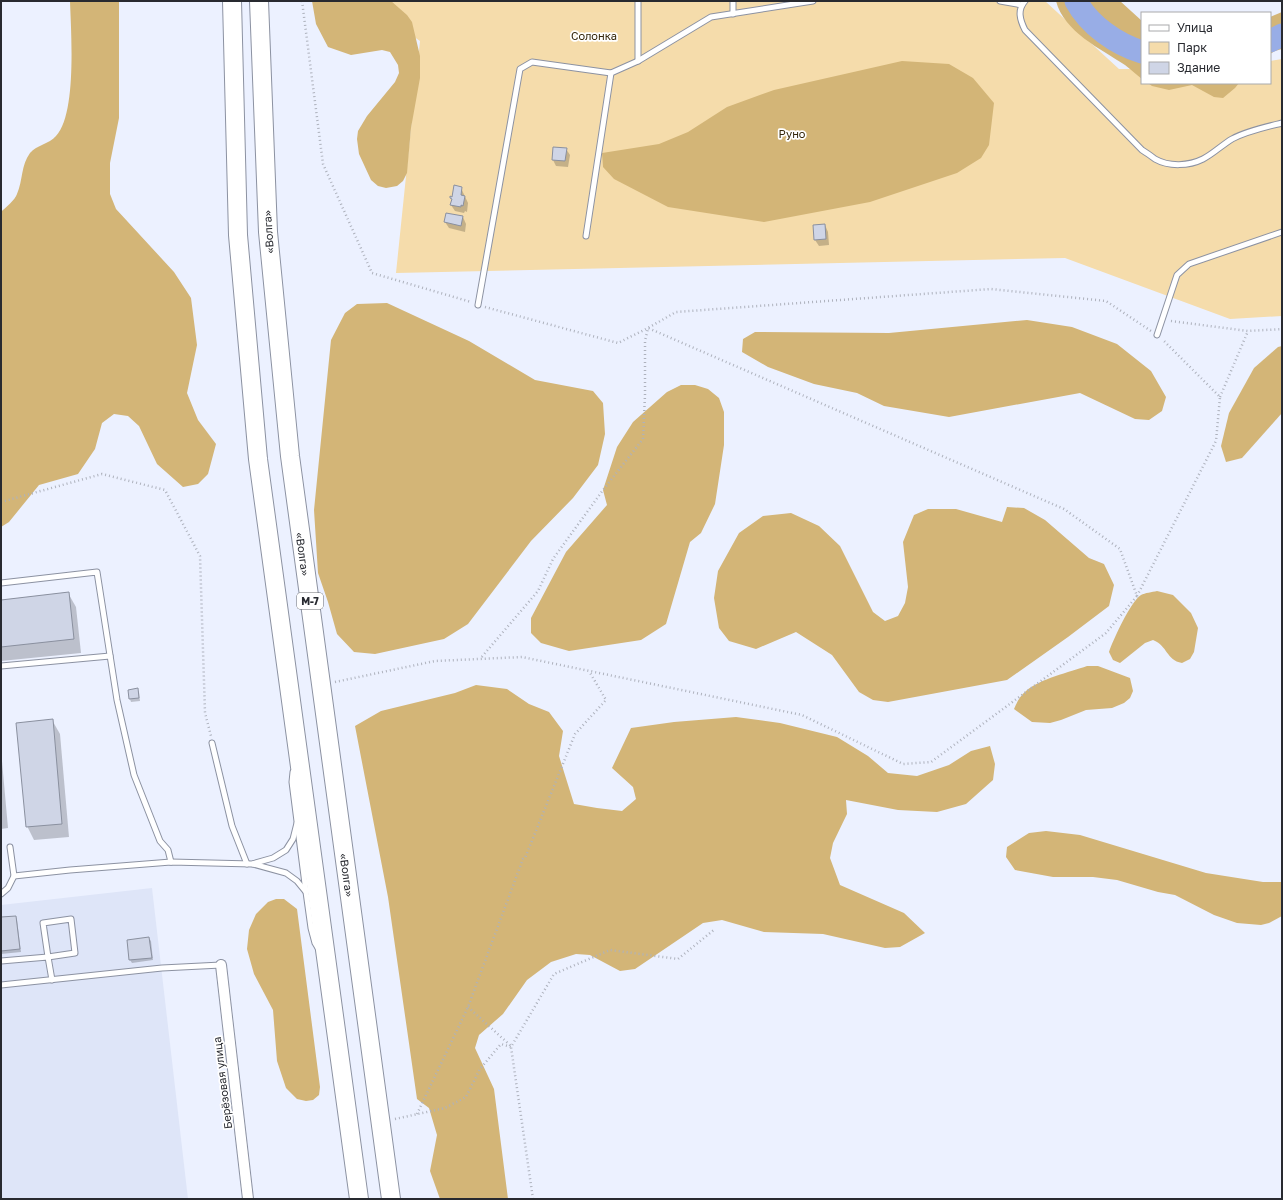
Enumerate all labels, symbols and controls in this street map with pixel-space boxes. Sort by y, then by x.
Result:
legend [1141,12,1271,84]
text: Улица [1177,20,1213,35]
park label: Солонка [571,29,617,42]
text: Парк [1177,40,1207,55]
text: Здание [1177,60,1220,75]
park label: Руно [779,127,806,140]
street label: «Волга» [260,210,276,254]
street label: «Волга» [294,532,312,576]
road number: М-7 [297,593,323,609]
street label: «Волга» [338,853,356,897]
street label: Берёзовая улица [210,1036,234,1130]

